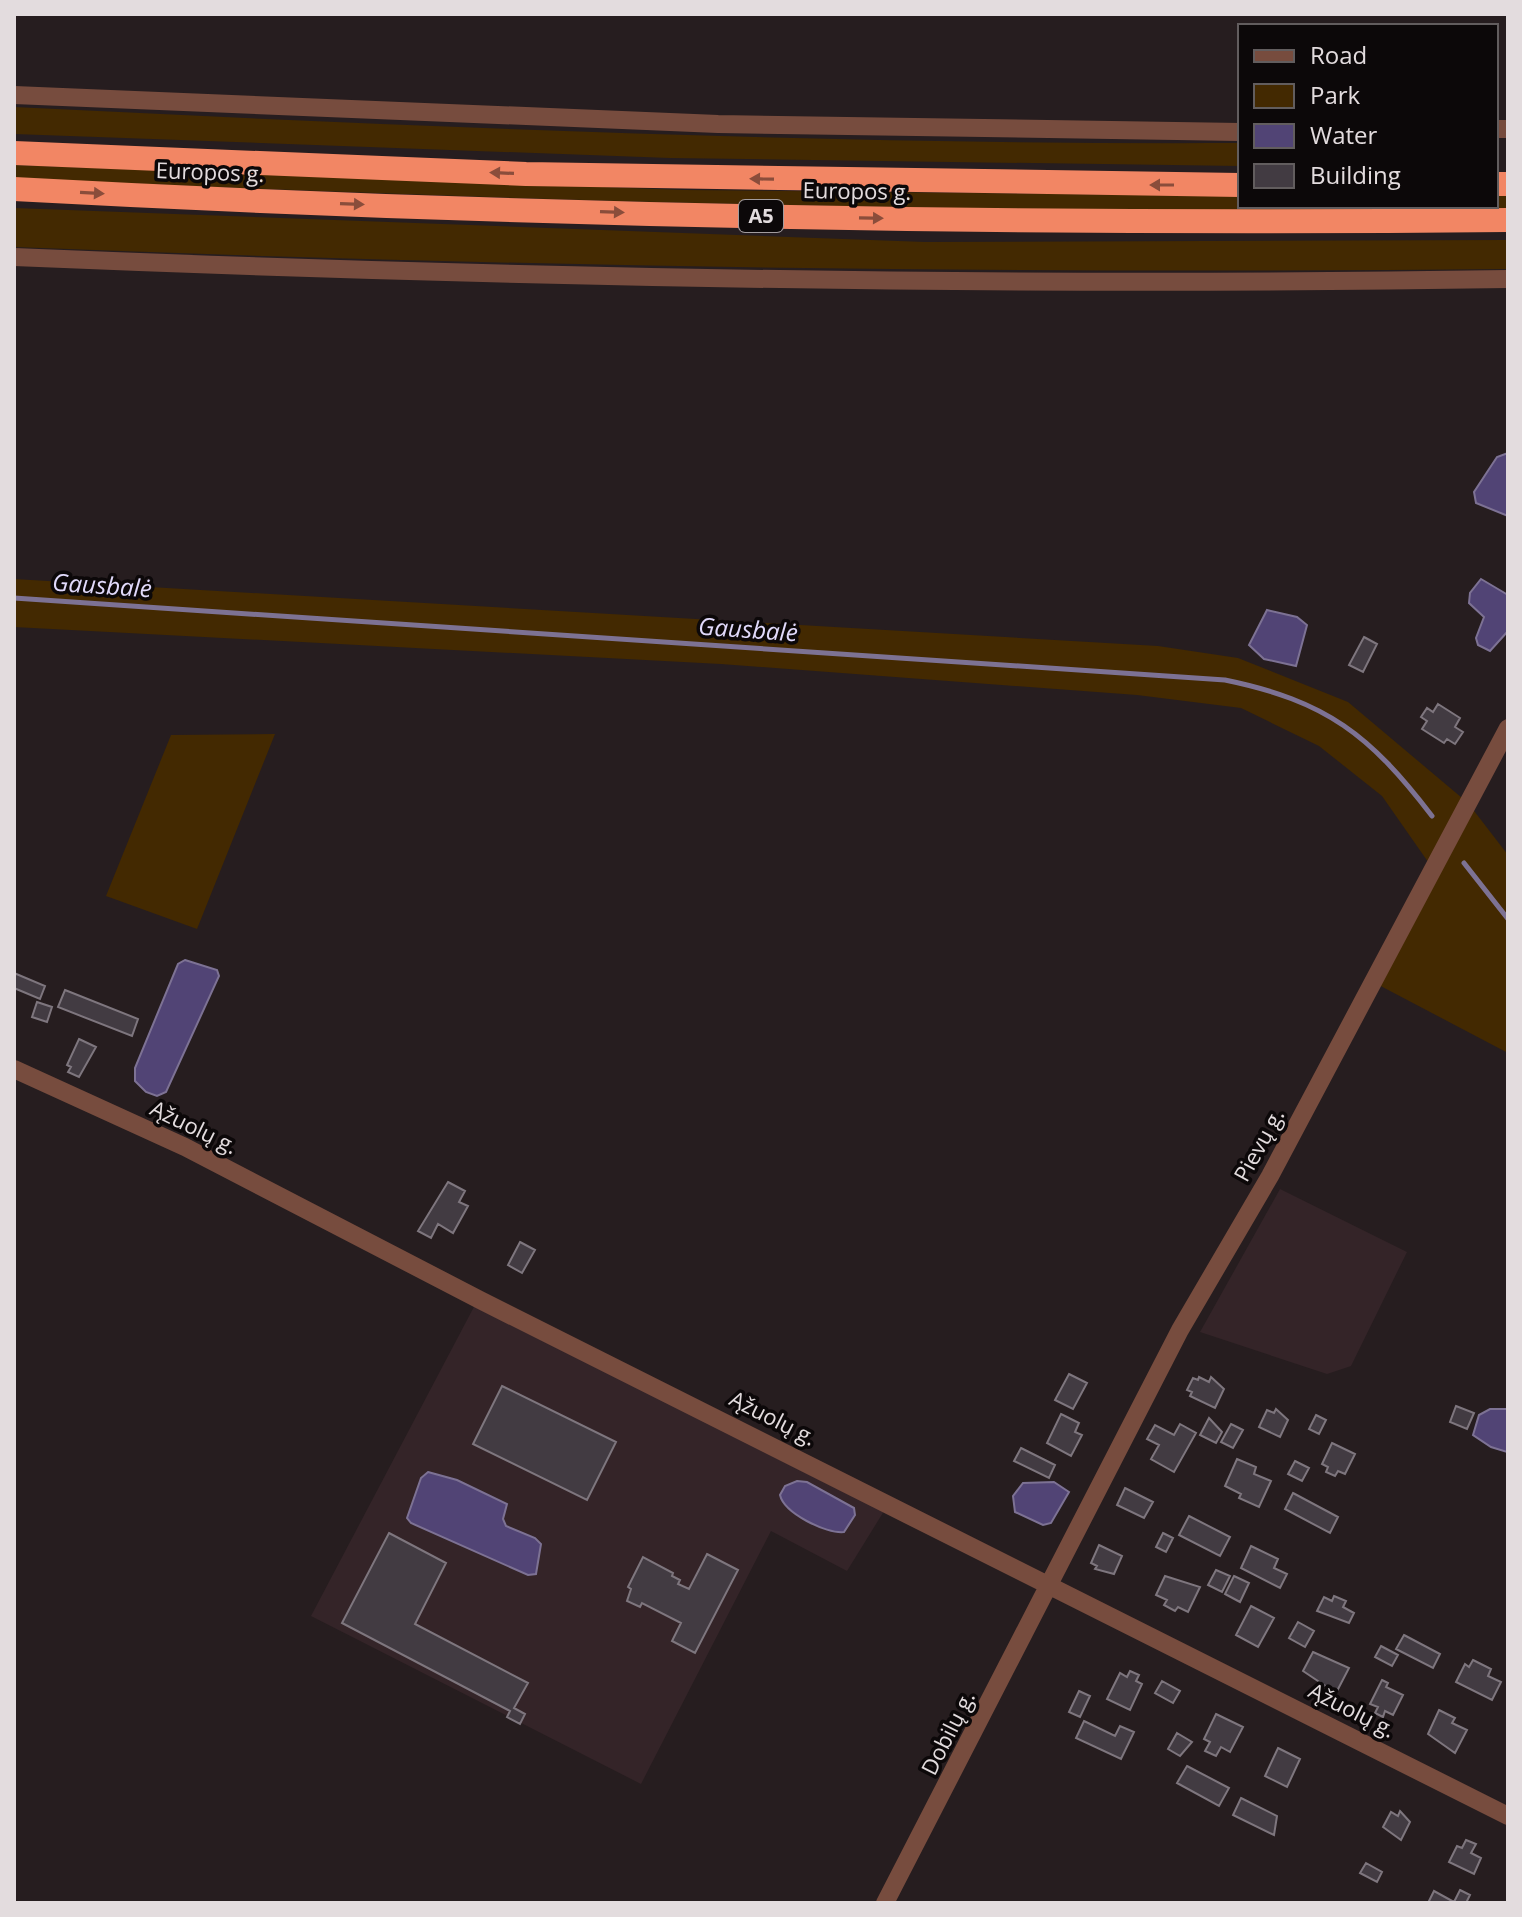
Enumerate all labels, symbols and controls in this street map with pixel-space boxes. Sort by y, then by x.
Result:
legend [1238,24,1498,208]
text: Road [1310,38,1367,71]
text: Park [1310,78,1361,111]
text: Water [1310,118,1378,151]
street label: Europos g. [155,154,265,188]
text: Building [1310,158,1401,191]
one-way arrow [489,166,514,179]
one-way arrow [749,173,774,186]
street label: Europos g. [802,174,912,206]
one-way arrow [1149,179,1174,191]
one-way arrow [80,187,105,200]
one-way arrow [340,198,365,211]
road number: A5 [739,200,783,232]
one-way arrow [600,206,625,219]
one-way arrow [859,212,884,224]
water label: Gausbalė [51,565,153,604]
water label: Gausbalė [697,609,799,648]
street label: Ąžuolų g. [146,1092,243,1160]
street label: Pievų g. [1226,1103,1290,1186]
street label: Ąžuolų g. [725,1383,822,1452]
street label: Ąžuolų g. [1304,1675,1401,1744]
street label: Dobilų g. [913,1685,981,1780]

